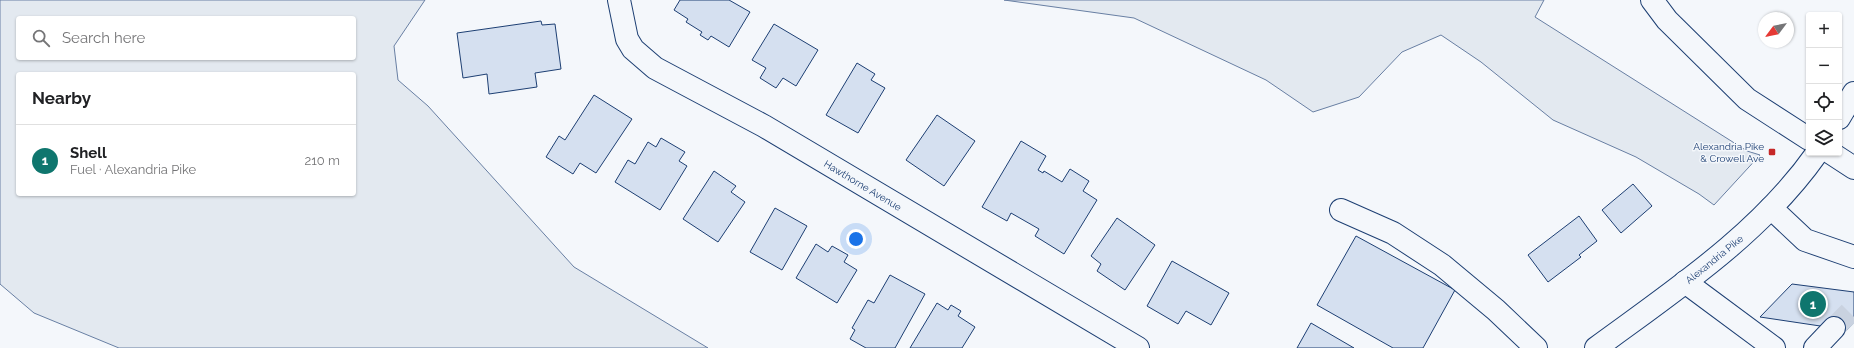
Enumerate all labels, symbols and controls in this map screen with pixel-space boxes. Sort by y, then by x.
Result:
north arrow [1758,12,1794,48]
map controls [1806,12,1842,156]
button: + [1806,12,1842,48]
search box [16,16,356,60]
icon: search [30,27,52,49]
text: Search here [62,29,145,47]
button: − [1806,48,1842,84]
button: locate [1806,84,1842,120]
text: Nearby [32,88,91,108]
button: layers [1806,120,1842,156]
place label: Alexandria Pike & Crowell Ave [1693,141,1764,164]
text: Shell [70,144,107,162]
marker: Alexandria Pike & Crowell Ave [1767,147,1777,157]
text: 1 [42,153,48,168]
text: 210 m [304,153,340,168]
street label: Hawthorne Avenue [822,158,904,213]
text: Fuel · Alexandria Pike [70,162,196,177]
your location [846,229,866,249]
street label: Alexandria Pike [1683,233,1745,286]
pin: 1 [1800,289,1826,319]

